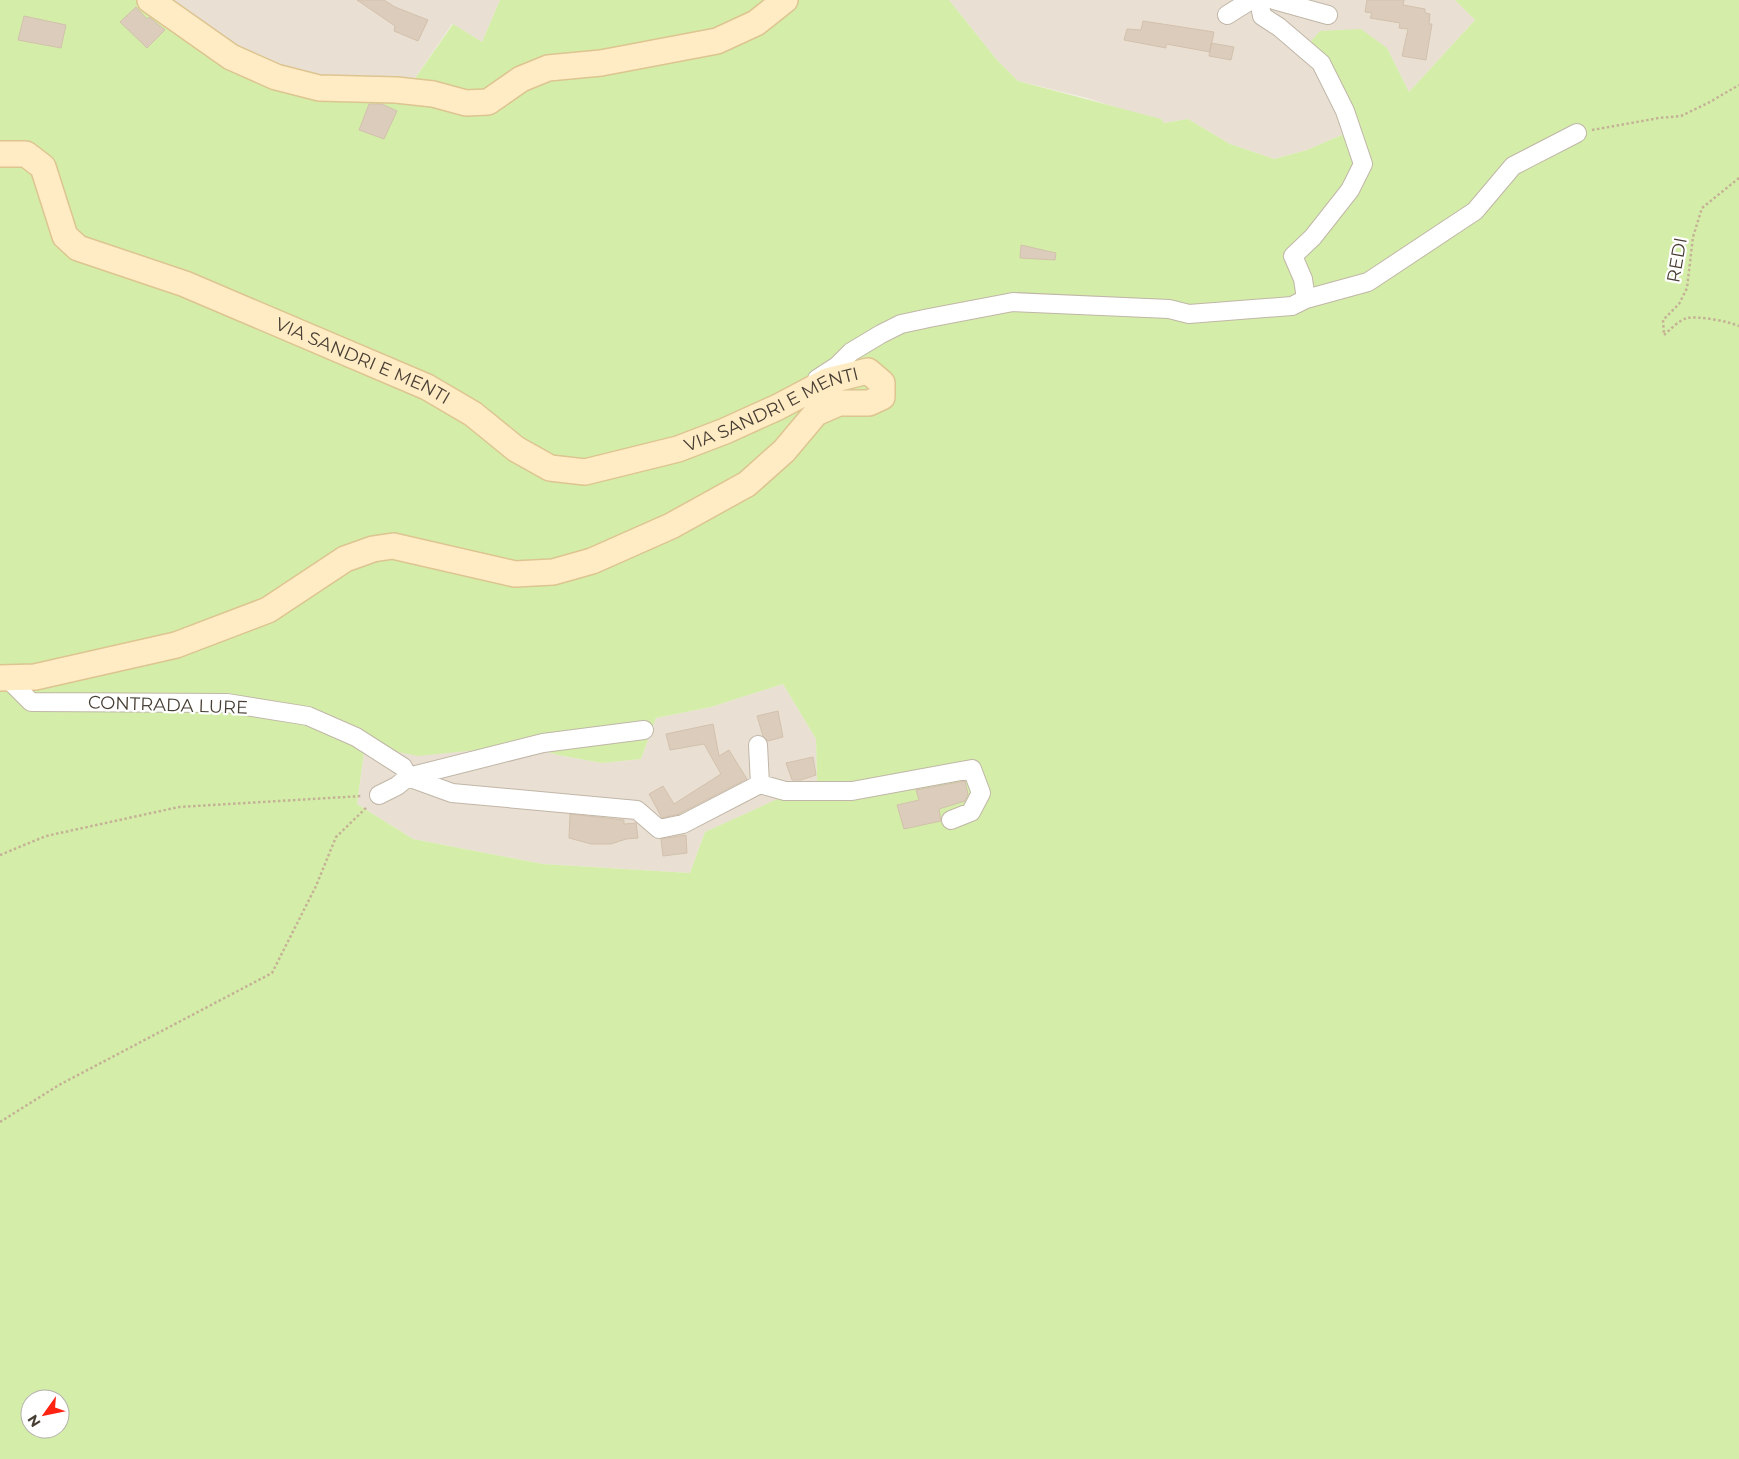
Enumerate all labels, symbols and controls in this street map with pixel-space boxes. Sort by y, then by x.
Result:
street label: REDI [1662,236,1692,284]
street label: VIA SANDRI E MENTI [272,313,454,409]
street label: VIA SANDRI E MENTI [681,363,861,457]
street label: CONTRADA LURE [88,691,248,719]
north arrow [20,1389,70,1439]
text: N [23,1411,45,1431]

